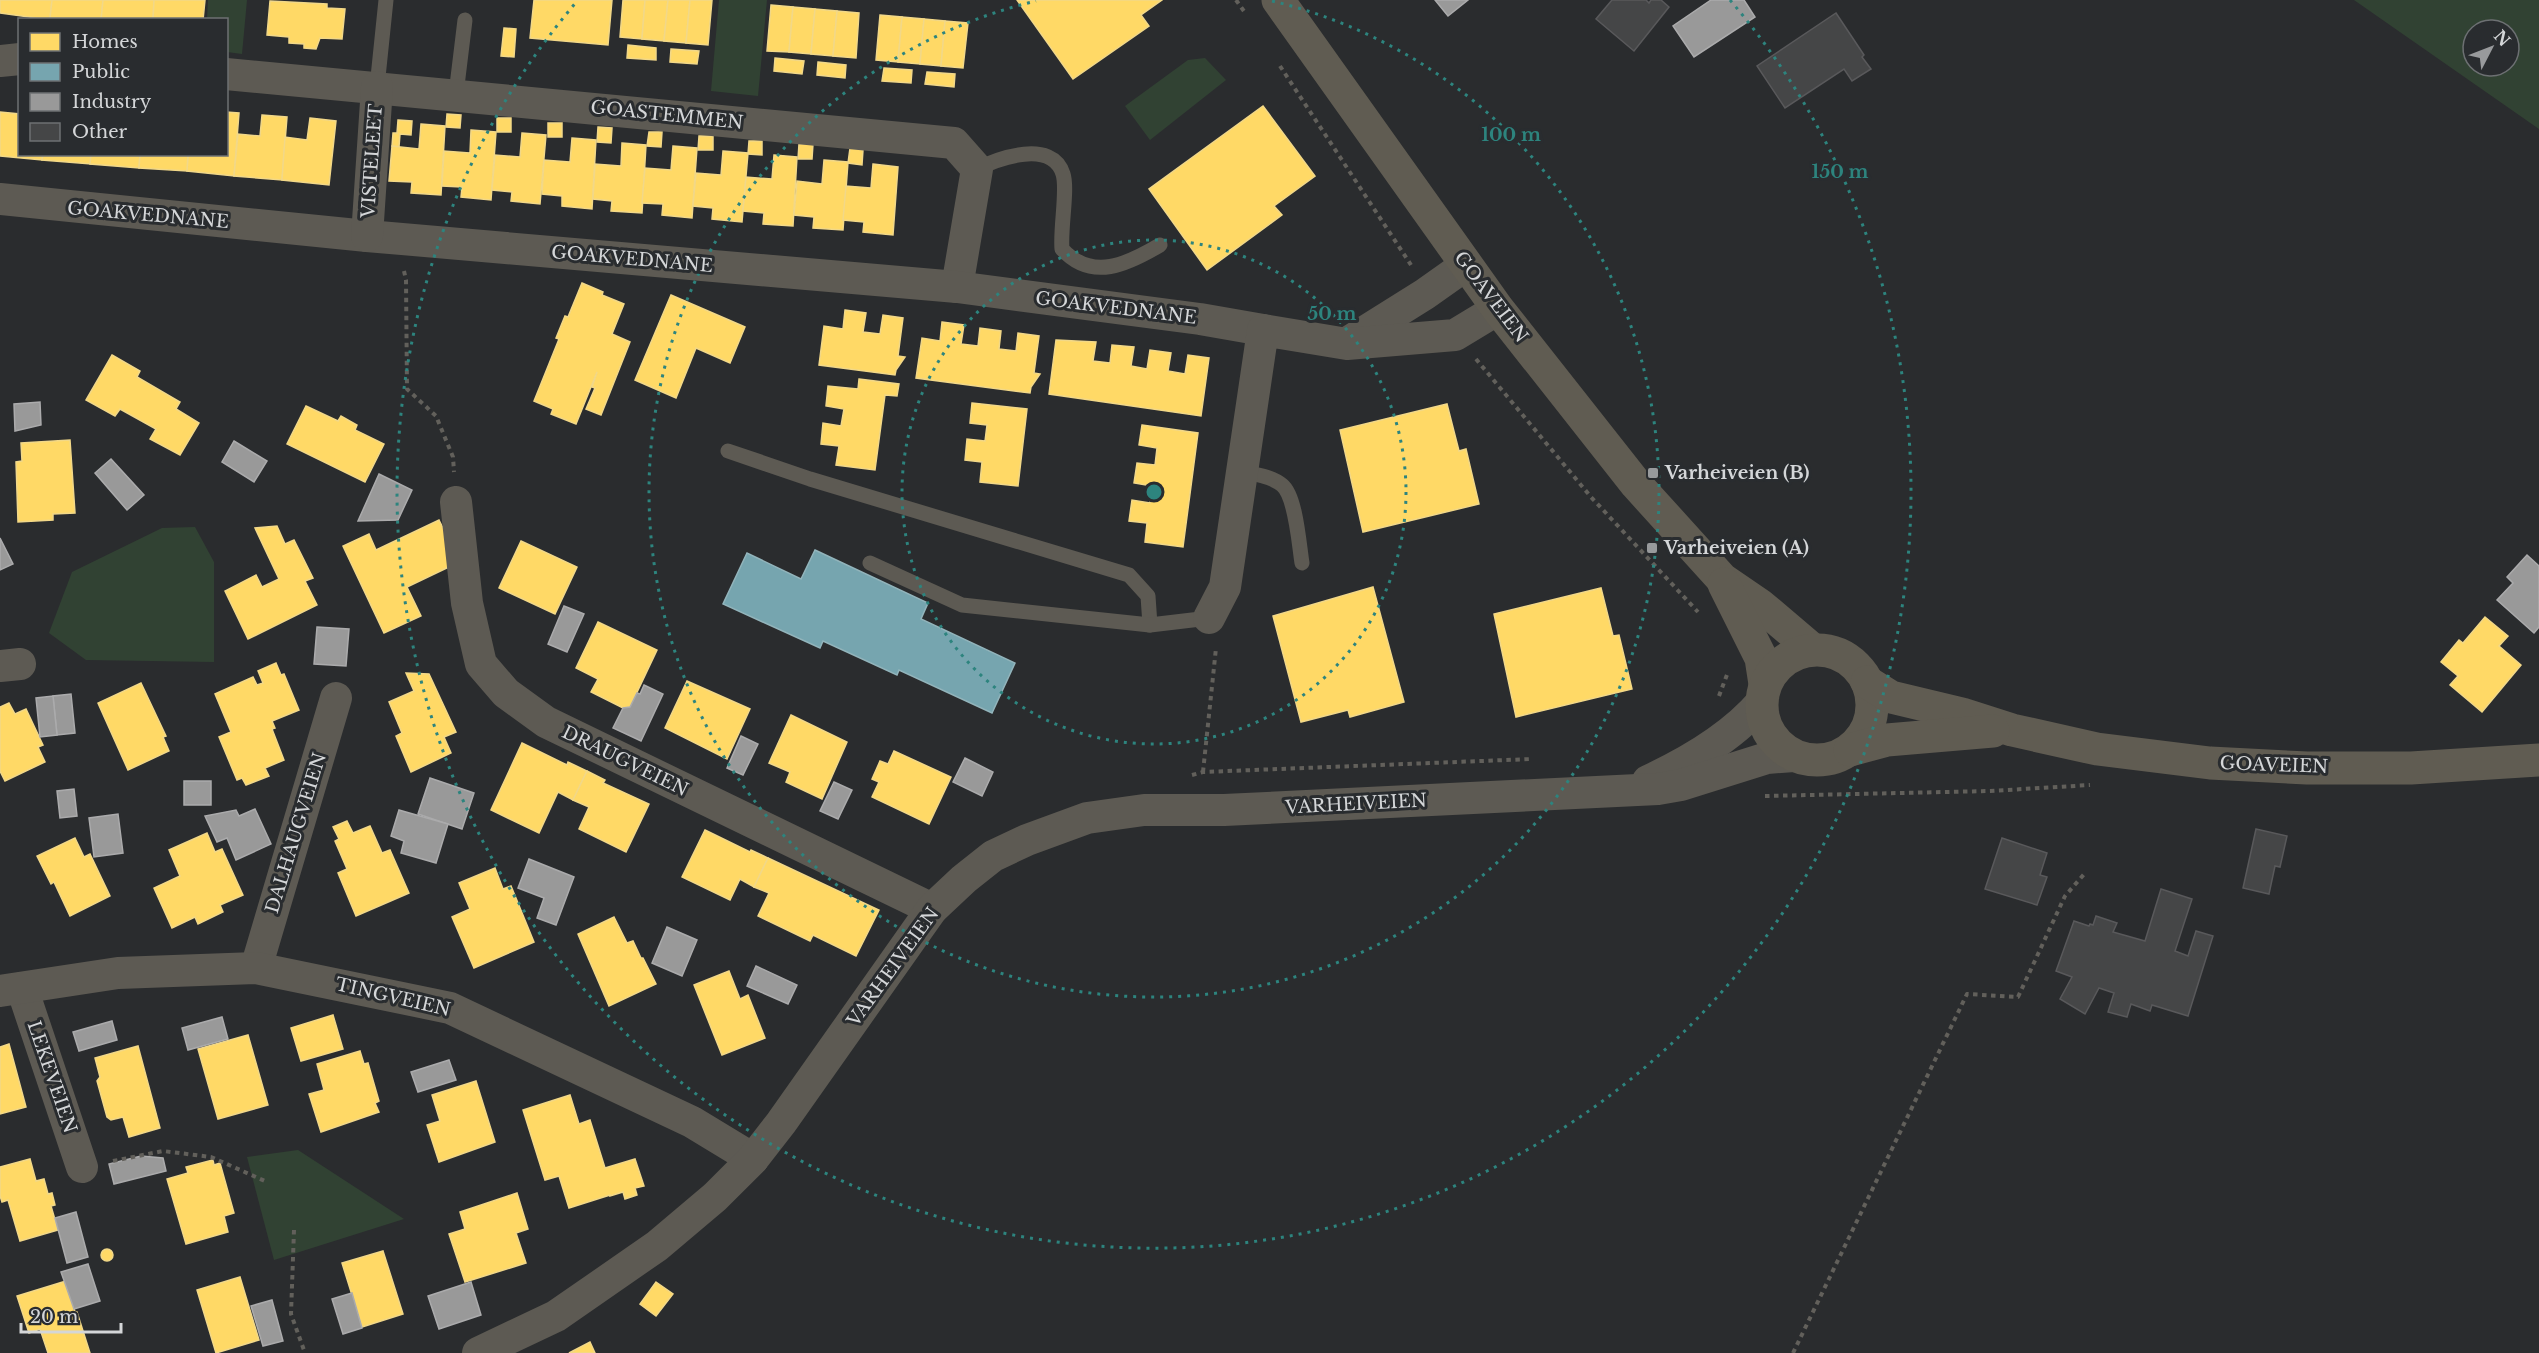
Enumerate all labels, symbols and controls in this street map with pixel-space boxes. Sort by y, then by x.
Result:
legend [18,18,228,156]
north arrow [2461,18,2521,78]
text: N [2490,26,2515,50]
text: Homes [72,31,138,53]
text: Public [72,61,130,83]
text: Industry [72,91,152,113]
street label: GOASTEMMEN [589,96,745,134]
street label: VISTELEET [357,103,387,220]
text: Other [72,121,128,143]
text: 100 m [1481,124,1541,146]
text: 150 m [1812,161,1869,183]
street label: GOAKVEDNANE [66,197,230,233]
street label: GOAKVEDNANE [550,241,714,277]
street label: GOAVEIEN [1450,247,1532,347]
street label: GOAKVEDNANE [1034,287,1198,329]
text: 50 m [1308,303,1357,325]
place label: Varheiveien (B) [1664,462,1809,484]
marker: Varheiveien (B) [1646,466,1660,480]
centre of rings [1144,482,1164,502]
place label: Varheiveien (A) [1663,537,1809,559]
marker: Varheiveien (A) [1645,541,1659,555]
street label: DRAUGVEIEN [558,721,692,801]
street label: DALHAUGVEIEN [261,750,331,916]
street label: GOAVEIEN [2219,752,2329,778]
street label: VARHEIVEIEN [1284,789,1427,819]
street label: VARHEIVEIEN [842,903,944,1032]
street label: TINGVEIEN [333,973,453,1021]
street label: LEKEVEIEN [23,1018,81,1136]
scale bar [21,1296,122,1334]
text: 20 m [30,1306,78,1328]

